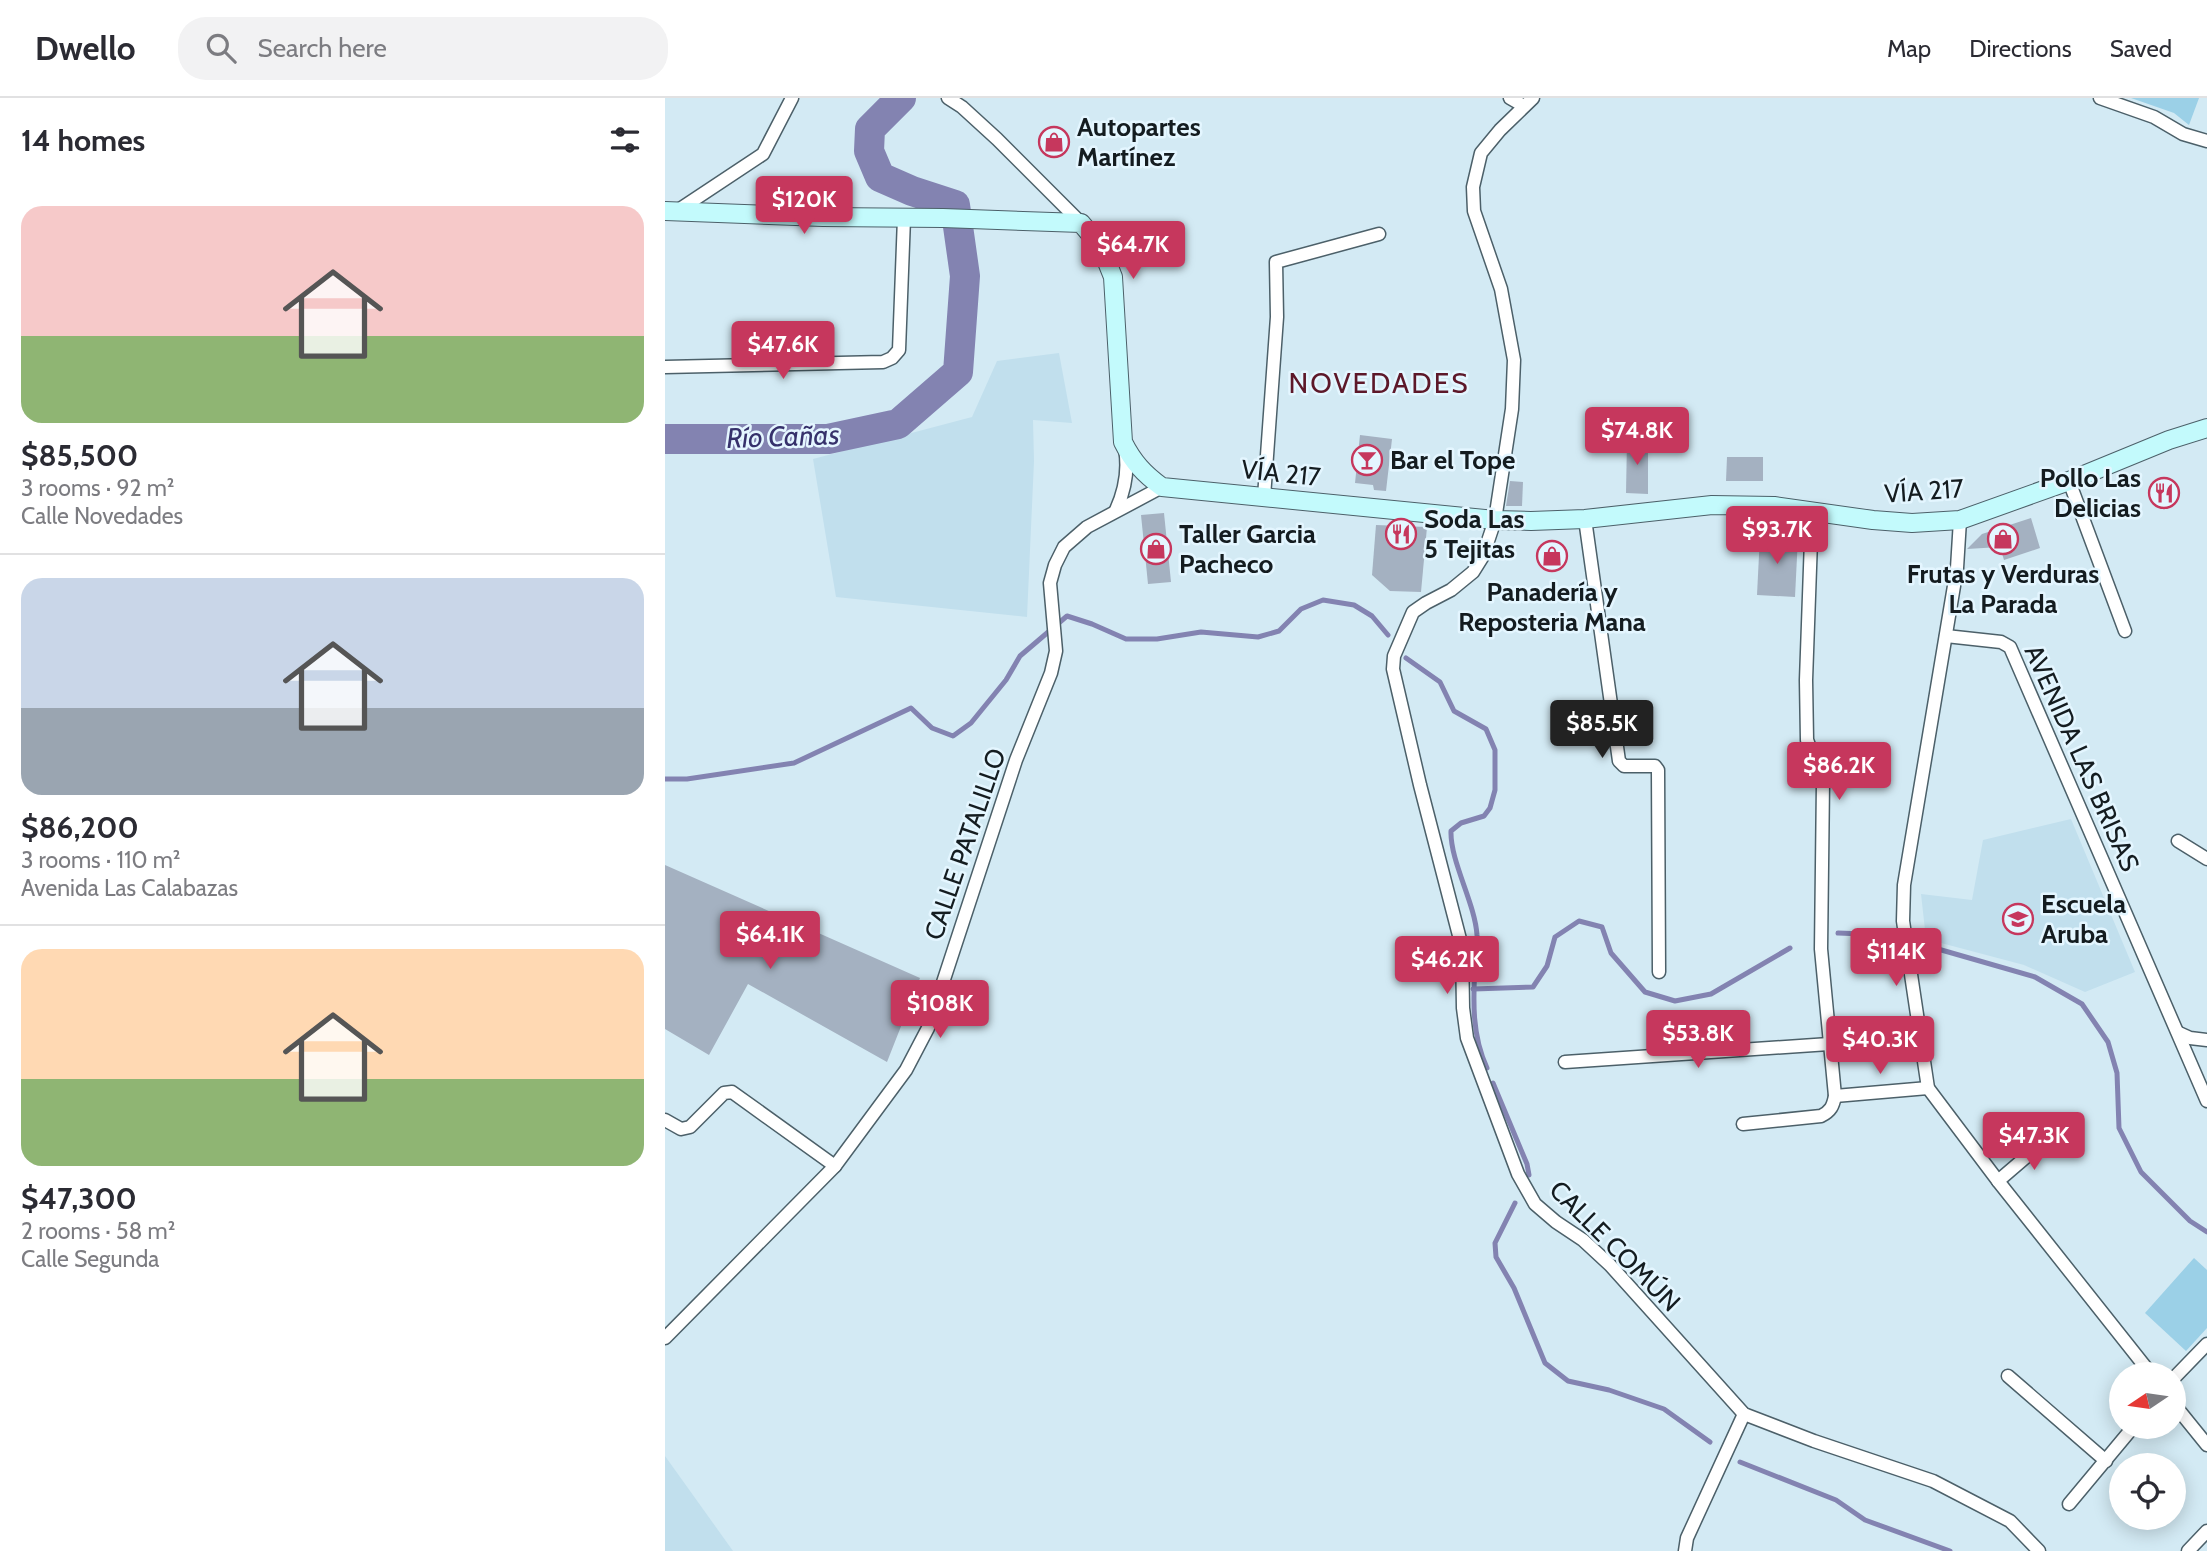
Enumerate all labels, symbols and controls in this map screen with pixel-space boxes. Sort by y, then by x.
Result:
search box [178,17,668,80]
text: Dwello [35,28,136,68]
icon: search [202,29,240,67]
text: Search here [258,32,387,64]
text: Map [1887,34,1931,63]
text: Directions [1969,34,2072,63]
text: Saved [2110,34,2172,63]
place label: Autopartes Martínez [1077,111,1201,173]
icon: filters [606,121,644,159]
text: 14 homes [21,122,145,159]
shop icon: Autopartes Martínez [1037,125,1071,159]
pin: $120K [755,176,853,236]
text: $120K [772,185,836,213]
pin: $64.7K [1076,222,1190,281]
text: $64.7K [1097,230,1169,258]
icon: home [270,251,396,377]
pin: $47.6K [726,322,840,381]
text: $47.6K [747,330,819,358]
district label: NOVEDADES [1288,366,1470,400]
pin: $74.8K [1580,408,1694,467]
text: $74.8K [1601,416,1673,444]
water label: Río Cañas [726,417,840,455]
text: $85,500 [21,437,138,474]
bar icon: Bar el Tope [1350,443,1384,477]
place label: Bar el Tope [1390,444,1515,476]
street label: VÍA 217 [1240,453,1322,493]
place label: Pollo Las Delicias [2040,462,2141,524]
street label: VÍA 217 [1883,472,1965,510]
text: 3 rooms · 92 m² [21,474,175,502]
restaurant icon: Pollo Las Delicias [2147,476,2181,510]
text: Calle Novedades [21,502,183,530]
place label: Soda Las 5 Tejitas [1424,503,1525,565]
pin: $93.7K [1720,506,1834,566]
text: $93.7K [1742,515,1812,543]
restaurant icon: Soda Las 5 Tejitas [1384,517,1418,551]
place label: Taller Garcia Pacheco [1179,518,1316,580]
shop icon: Frutas y Verduras La Parada [1986,522,2020,556]
shop icon: Taller Garcia Pacheco [1139,532,1173,566]
shop icon: Panadería y Reposteria Mana [1535,539,1569,573]
place label: Frutas y Verduras La Parada [1907,558,2099,620]
place label: Panadería y Reposteria Mana [1458,576,1646,638]
icon: home [270,623,396,749]
street label: AVENIDA LAS BRISAS [2018,640,2146,876]
pin: $85.5K [1545,700,1659,760]
text: $85.5K [1566,709,1638,737]
pin: $86.2K [1782,742,1896,802]
street label: CALLE PATALILLO [917,744,1013,944]
text: $86.2K [1803,751,1875,779]
text: $86,200 [21,809,139,846]
text: 3 rooms · 110 m² [21,846,180,874]
text: Avenida Las Calabazas [21,874,238,902]
place label: Escuela Aruba [2041,888,2126,950]
school or university icon: Escuela Aruba [2001,902,2035,936]
pin: $64.1K [713,912,827,971]
text: $64.1K [736,920,804,948]
pin: $114K [1847,928,1945,988]
pin: $46.2K [1390,936,1504,996]
text: $114K [1866,937,1926,965]
text: $46.2K [1411,945,1483,973]
pin: $108K [891,981,989,1040]
text: $108K [907,989,973,1017]
icon: home [270,994,396,1120]
pin: $53.8K [1641,1010,1755,1070]
pin: $40.3K [1823,1016,1937,1076]
text: $53.8K [1662,1019,1734,1047]
text: $40.3K [1842,1025,1918,1053]
pin: $47.3K [1977,1112,2091,1172]
text: $47.3K [1999,1121,2069,1149]
street label: CALLE COMÚN [1543,1174,1687,1318]
text: $47,300 [21,1180,137,1217]
text: 2 rooms · 58 m² [21,1217,175,1245]
text: Calle Segunda [21,1245,159,1273]
north arrow [2109,1362,2186,1438]
map controls [2109,1362,2186,1530]
button: locate [2109,1453,2186,1530]

